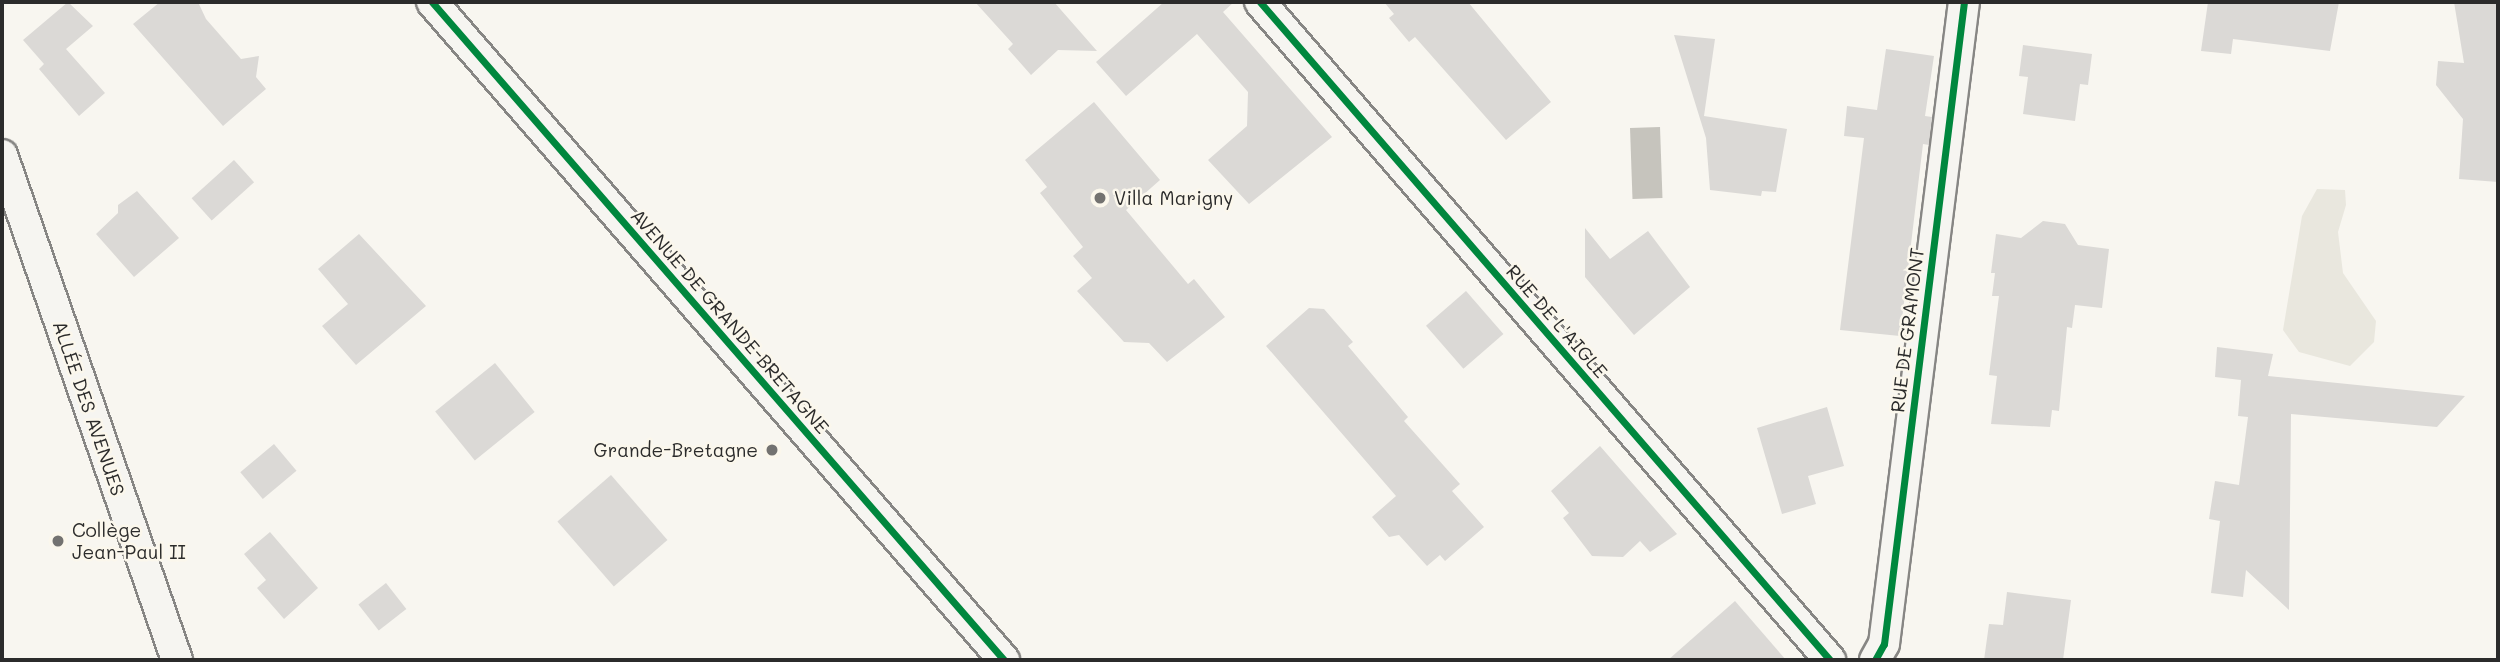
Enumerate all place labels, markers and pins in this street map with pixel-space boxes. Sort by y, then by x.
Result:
place label: Villa Marigny [1114,187,1233,209]
marker: Villa Marigny [1092,190,1108,206]
place label: Grande-Bretagne [594,439,758,461]
marker: Grande-Bretagne [764,442,780,458]
place label: Collège Jean-Paul II [72,519,186,563]
marker: Collège Jean-Paul II [50,533,66,549]

